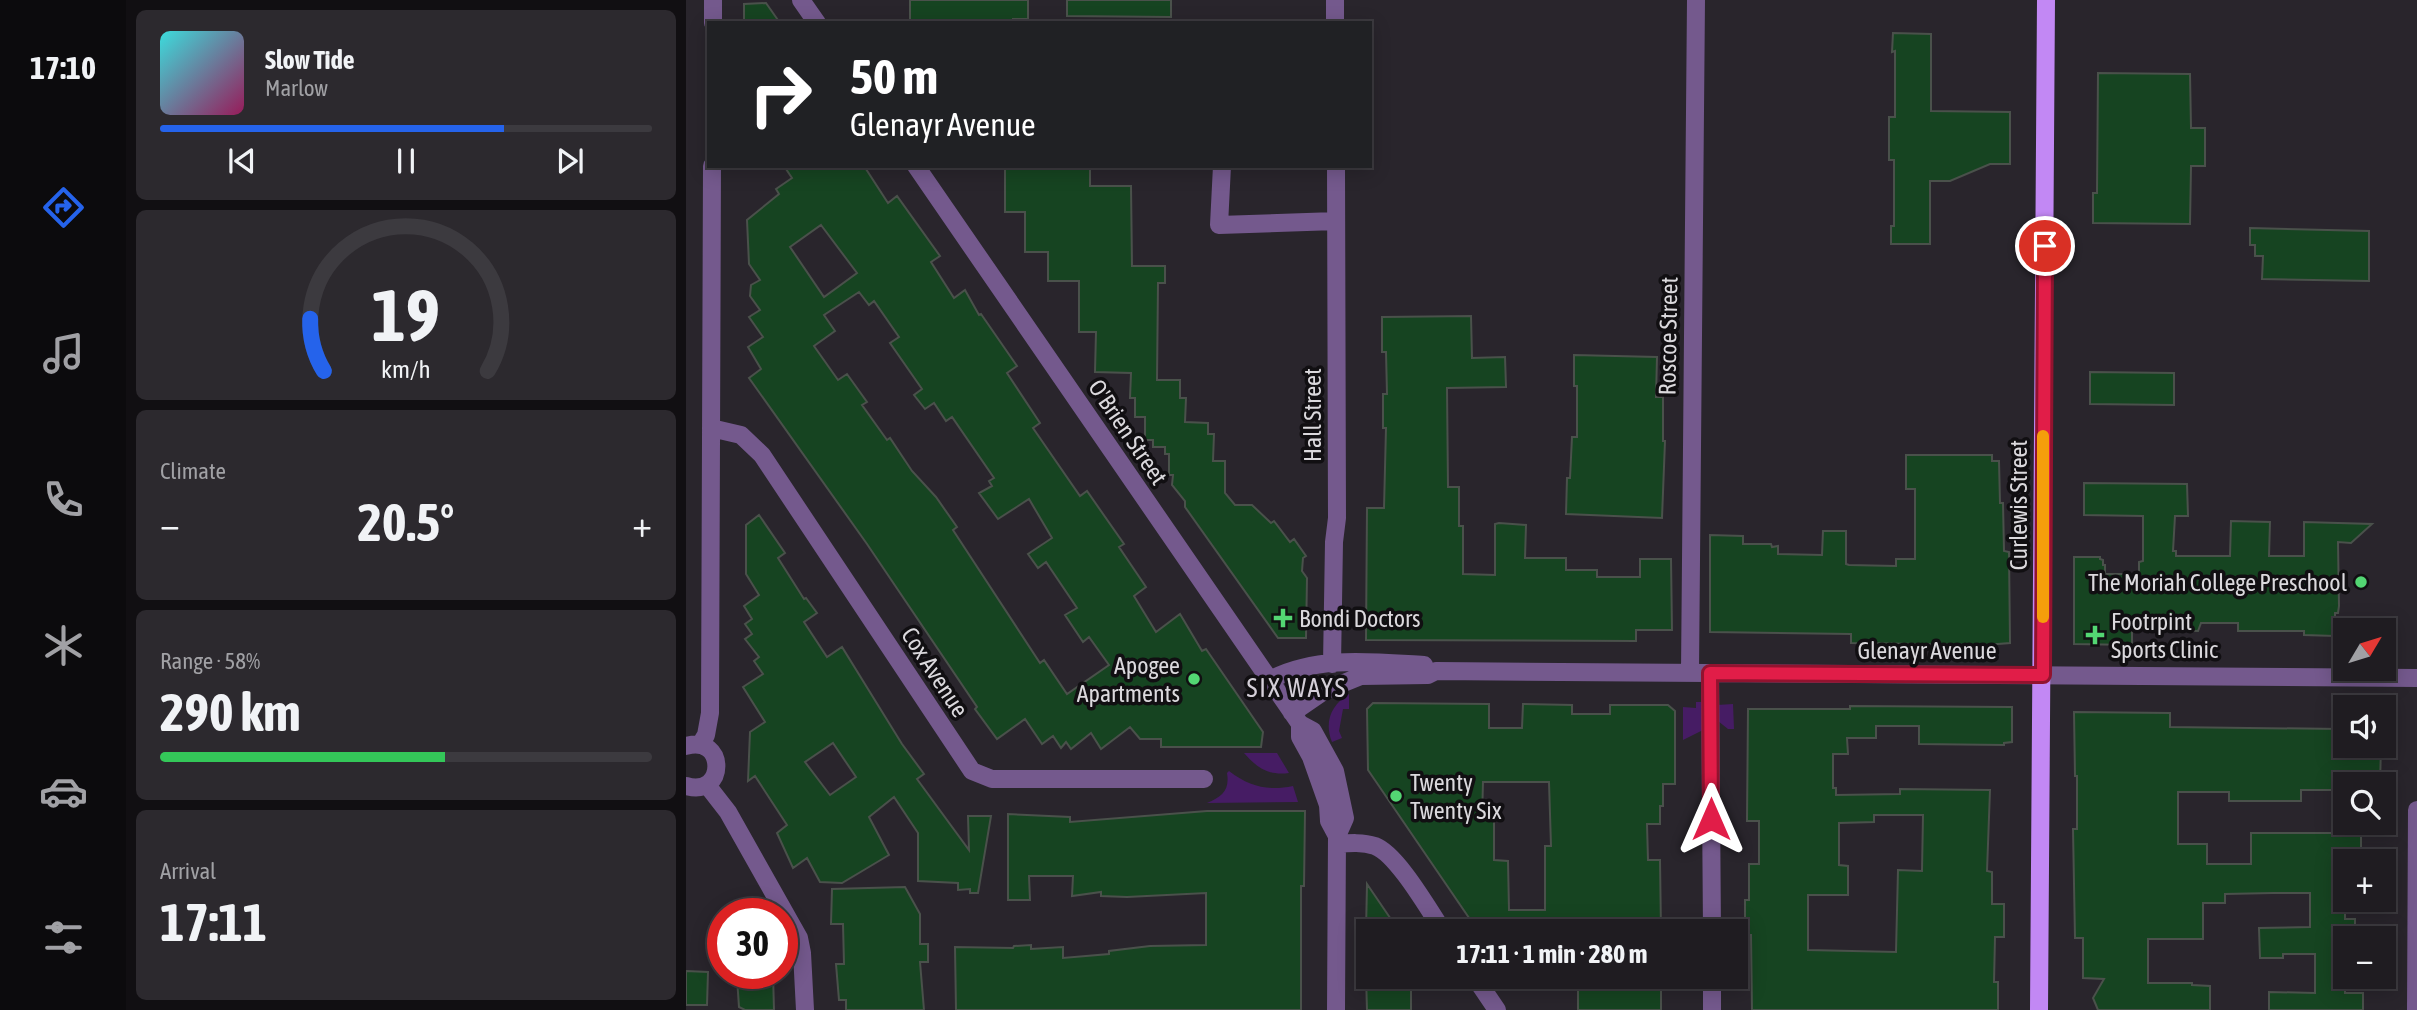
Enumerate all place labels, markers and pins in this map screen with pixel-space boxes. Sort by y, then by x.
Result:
pin [2015,216,2075,276]
place label: The Moriah College Preschool [2088,569,2348,596]
marker: The Moriah College Preschool [2353,574,2369,590]
place label: Bondi Doctors [1299,605,1421,632]
marker: Bondi Doctors [1273,608,1293,628]
place label: Footrpint Sports Clinic [2111,608,2218,663]
marker: Footrpint Sports Clinic [2085,625,2105,645]
place label: Apogee Apartments [1077,652,1180,707]
marker: Apogee Apartments [1186,671,1202,687]
place label: Twenty Twenty Six [1410,769,1502,824]
marker: Twenty Twenty Six [1388,788,1404,804]

